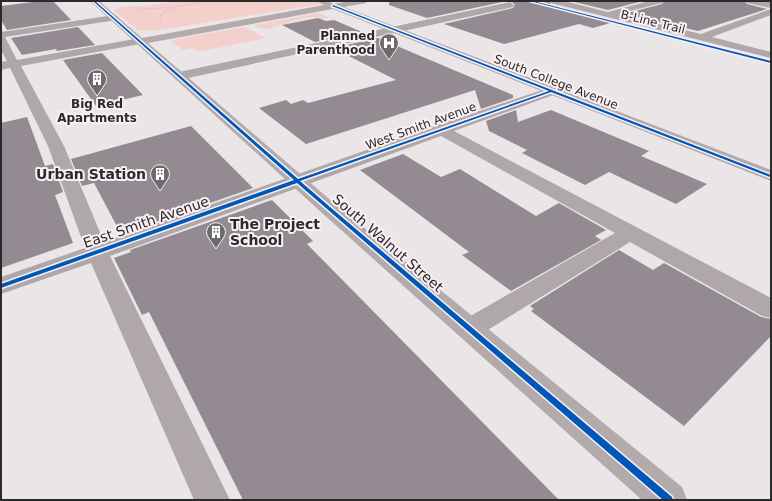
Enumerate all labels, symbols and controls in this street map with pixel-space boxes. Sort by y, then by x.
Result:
street label: B-Line Trail [619,7,687,37]
place label: Planned Parenthood [296,29,375,57]
hospital icon: Planned Parenthood [378,32,400,60]
street label: South College Avenue [492,52,620,112]
building icon: Big Red Apartments [86,68,108,96]
place label: Big Red Apartments [57,97,137,125]
street label: West Smith Avenue [364,99,478,153]
building icon: Urban Station [149,163,171,191]
place label: Urban Station [36,166,146,182]
street label: South Walnut Street [330,191,447,296]
street label: East Smith Avenue [81,193,211,251]
place label: The Project School [230,216,320,248]
building icon: The Project School [205,221,227,249]

